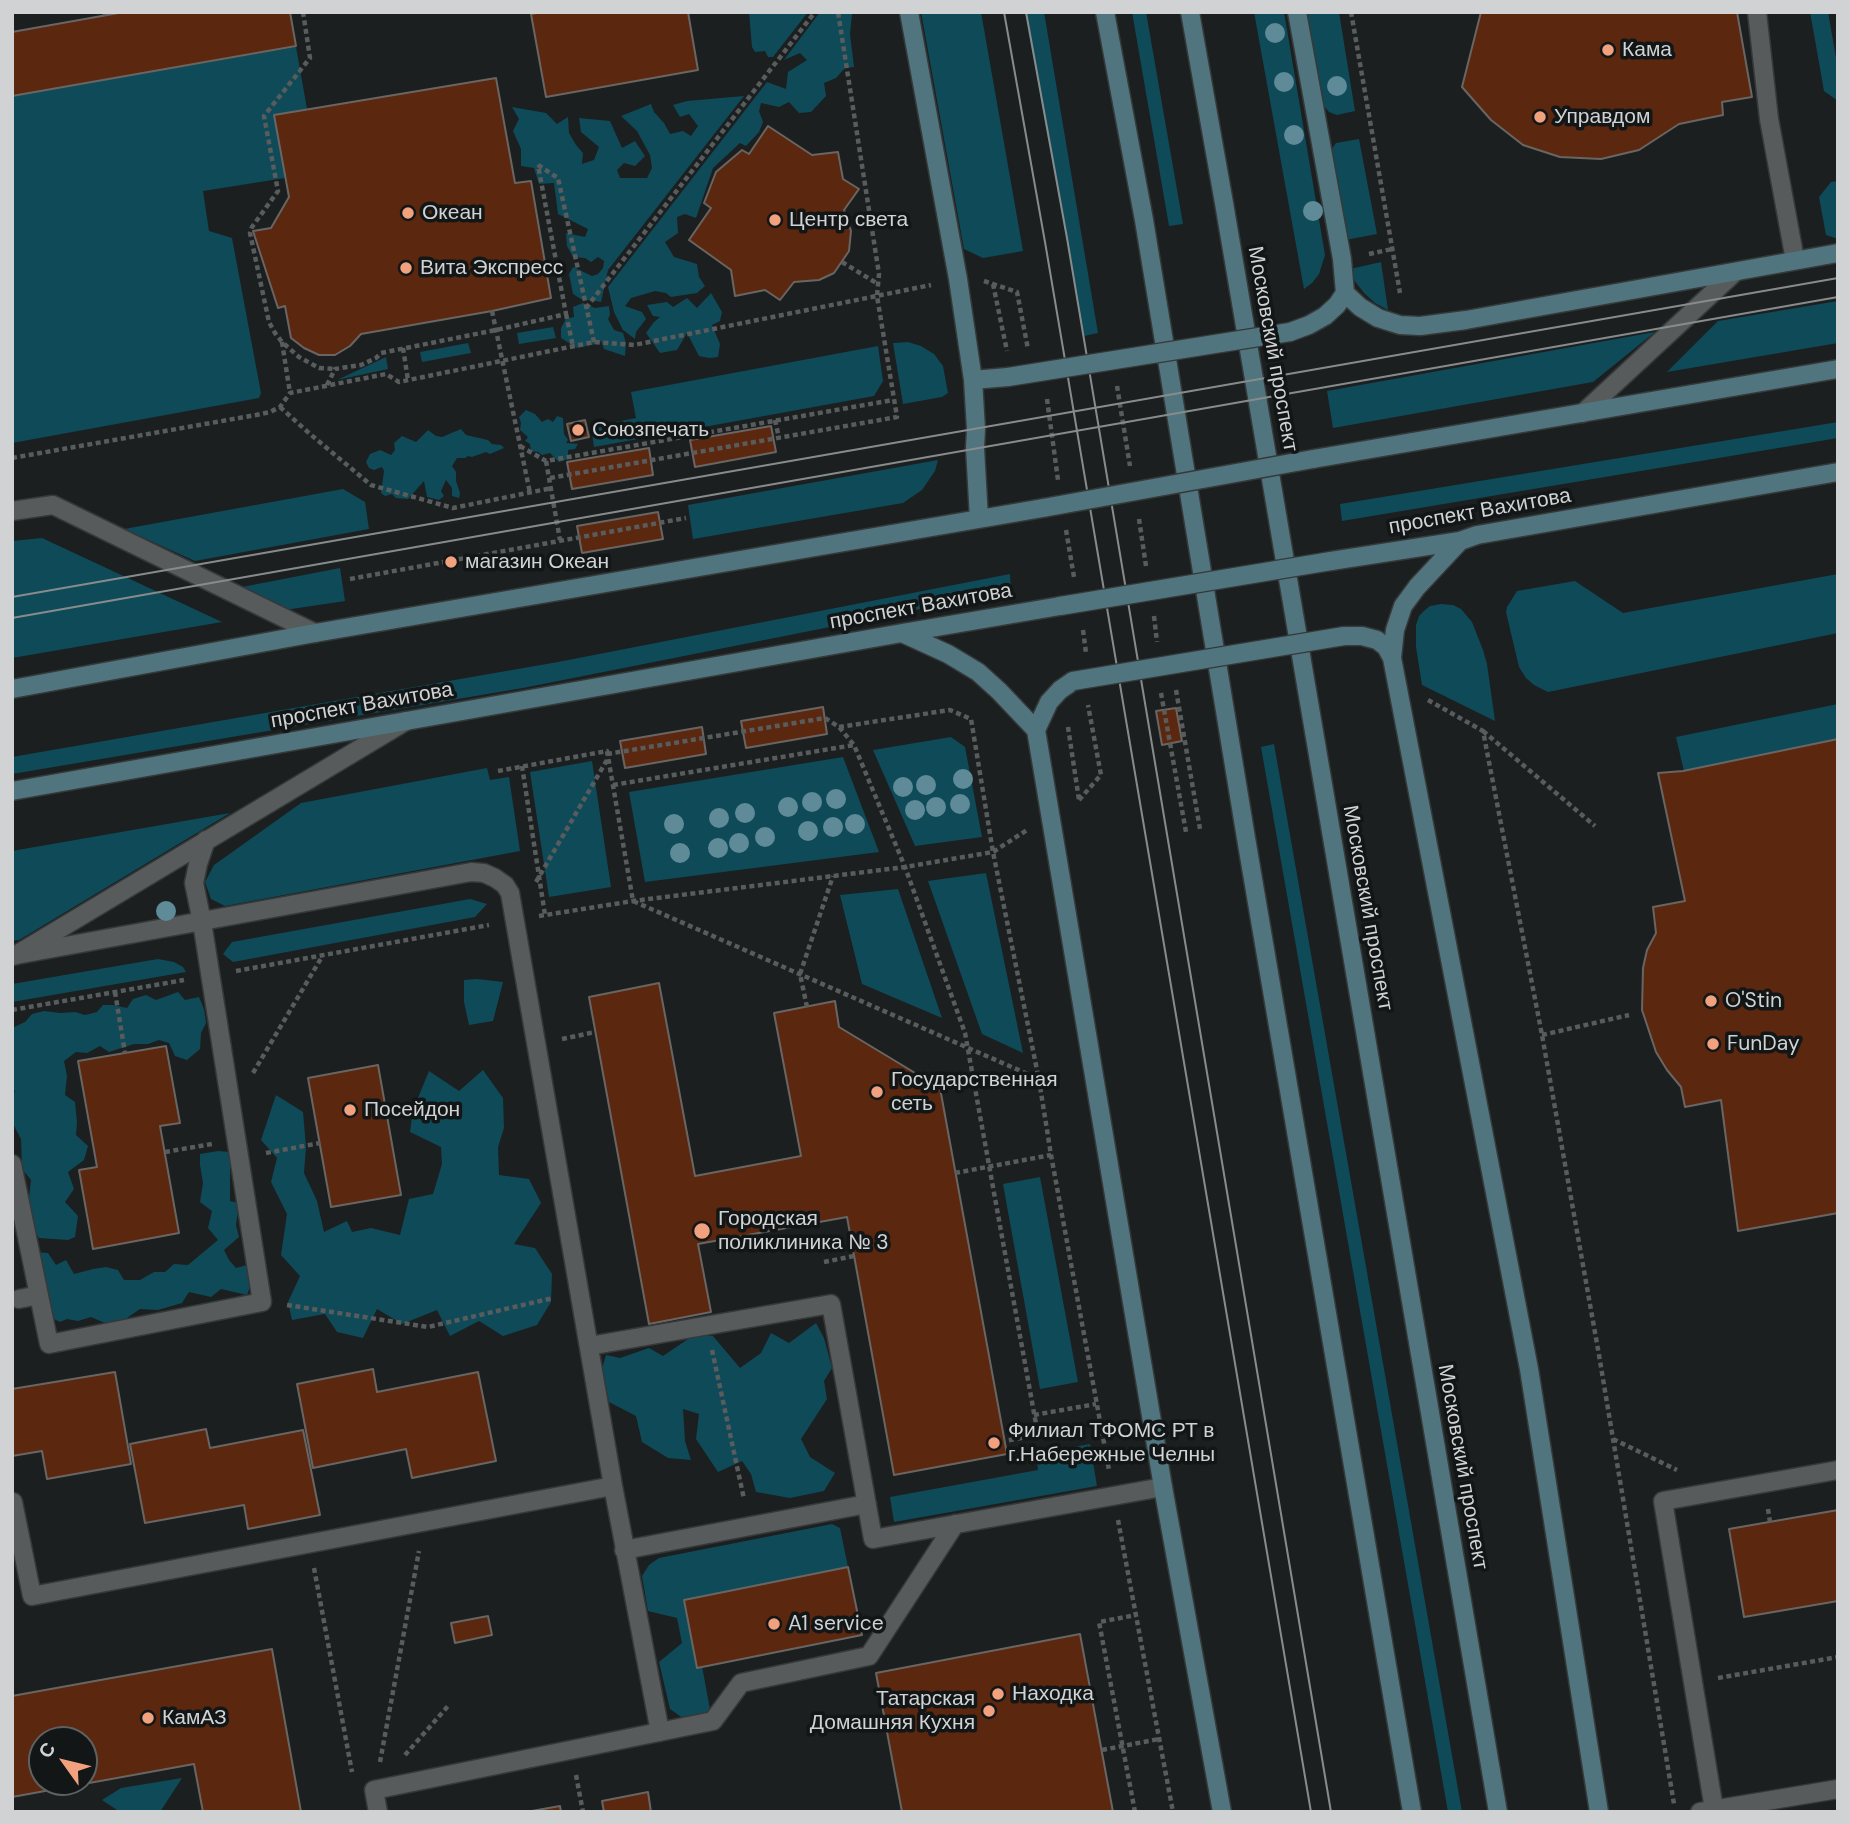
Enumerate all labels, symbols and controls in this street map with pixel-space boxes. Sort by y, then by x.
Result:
place label: Кама [1622,37,1672,63]
marker: Кама [1600,42,1616,58]
place label: Управдом [1554,104,1650,130]
marker: Управдом [1532,109,1548,125]
place label: Океан [422,200,483,226]
marker: Океан [400,205,416,221]
place label: Центр света [789,207,908,233]
marker: Центр света [767,212,783,228]
street label: Московский проспект [1242,244,1302,454]
place label: Вита Экспресс [420,255,563,281]
marker: Вита Экспресс [398,260,414,276]
place label: Союзпечать [592,417,709,443]
marker: Союзпечать [570,422,586,438]
street label: проспект Вахитова [1387,484,1573,540]
place label: магазин Океан [465,549,609,575]
marker: магазин Океан [443,554,459,570]
street label: проспект Вахитова [828,579,1014,635]
street label: проспект Вахитова [269,678,455,734]
street label: Московский проспект [1337,803,1397,1013]
place label: O'Stin [1725,988,1782,1014]
marker: O'Stin [1703,993,1719,1009]
place label: FunDay [1727,1031,1800,1057]
marker: FunDay [1705,1036,1721,1052]
place label: Государственная сеть [891,1067,1058,1117]
marker: Государственная сеть [869,1084,885,1100]
place label: Посейдон [364,1097,460,1123]
marker: Посейдон [342,1102,358,1118]
place label: Городская поликлиника № 3 [718,1206,889,1256]
marker: Городская поликлиника № 3 [692,1221,712,1241]
street label: Московский проспект [1432,1362,1492,1572]
place label: Филиал ТФОМС РТ в г.Набережные Челны [1008,1418,1215,1468]
marker: Филиал ТФОМС РТ в г.Набережные Челны [986,1435,1002,1451]
place label: A1 service [788,1611,884,1637]
marker: A1 service [766,1616,782,1632]
place label: Находка [1012,1681,1094,1707]
place label: Татарская Домашняя Кухня [810,1686,975,1736]
marker: Находка [990,1686,1006,1702]
marker: Татарская Домашняя Кухня [981,1703,997,1719]
place label: КамАЗ [162,1705,227,1731]
marker: КамАЗ [140,1710,156,1726]
north arrow [28,1726,98,1796]
text: С [33,1737,61,1763]

